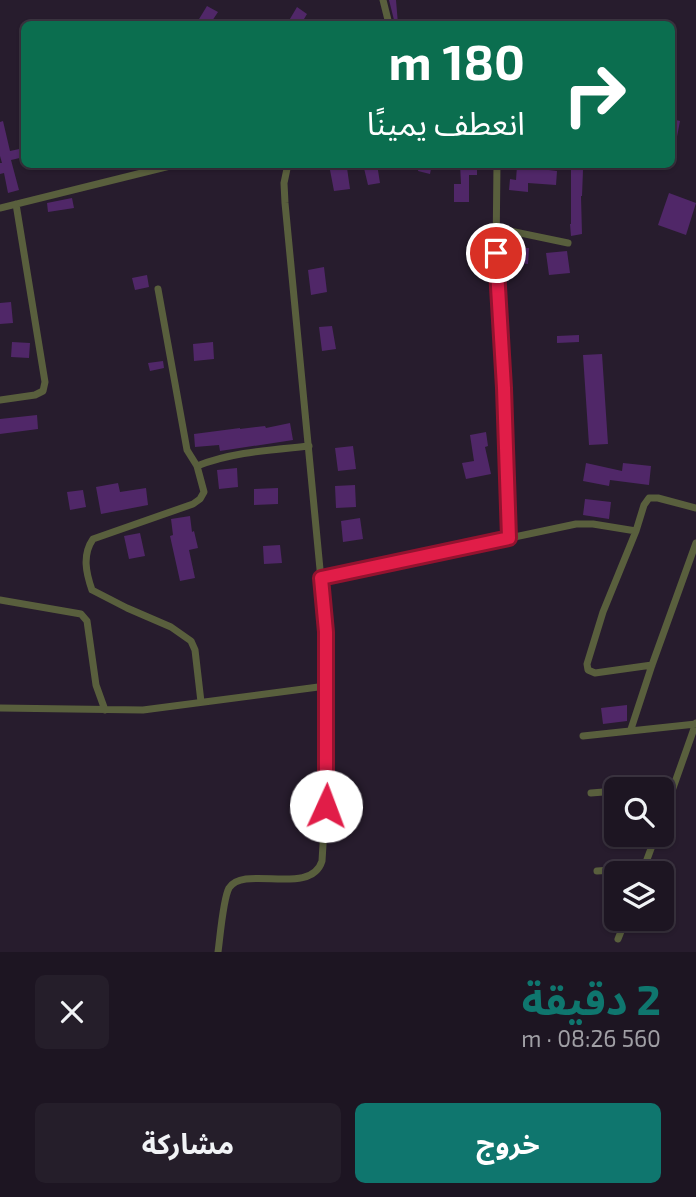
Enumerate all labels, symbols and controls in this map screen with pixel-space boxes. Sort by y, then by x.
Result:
text: 180 m [389,31,525,90]
icon: right [549,49,640,140]
text: انعطف يمينًا [367,103,525,141]
pin [466,223,526,283]
icon: arrive [477,234,515,272]
position arrow [289,769,363,843]
map controls [604,777,674,931]
button: search [604,777,674,847]
button: layers [604,861,674,931]
text: 2 دقيقة [522,973,661,1023]
button: close [35,975,109,1049]
text: 560 m · 08:26 [521,1024,661,1052]
button: مشاركة [35,1103,341,1183]
button: خروج [355,1103,661,1183]

